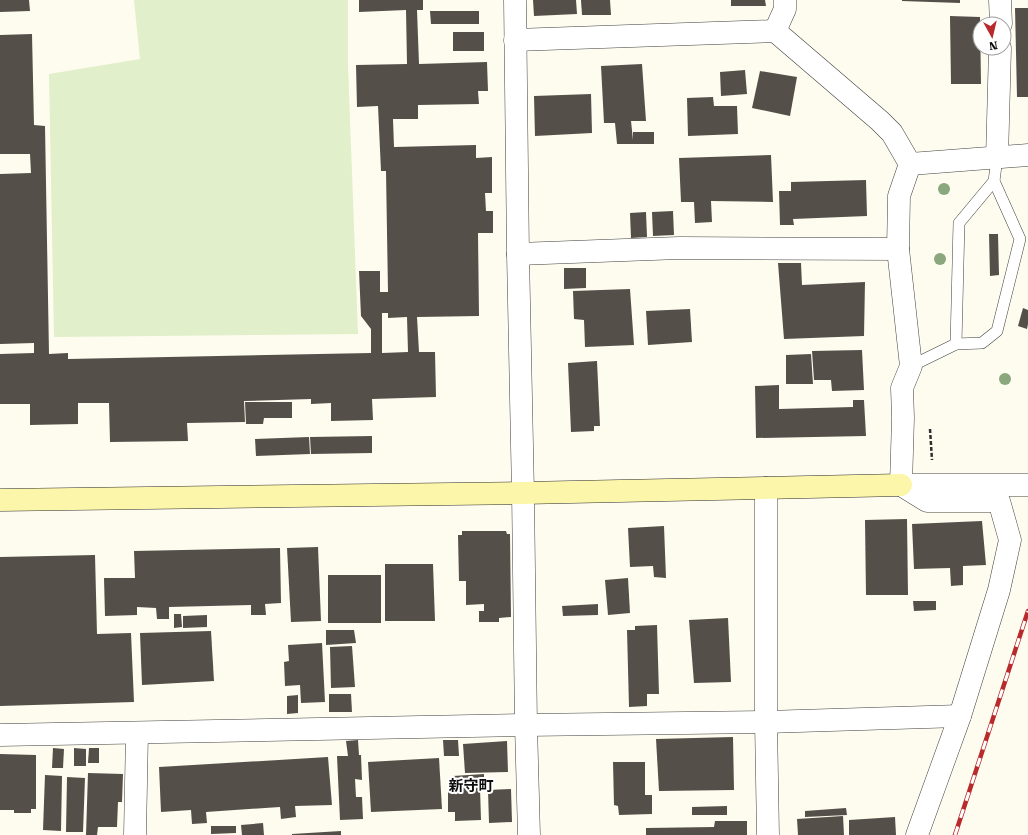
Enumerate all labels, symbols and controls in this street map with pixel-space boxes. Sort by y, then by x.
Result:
north arrow [972,16,1012,56]
text: N [988,38,998,53]
district label: 新守町 [448,777,494,795]

